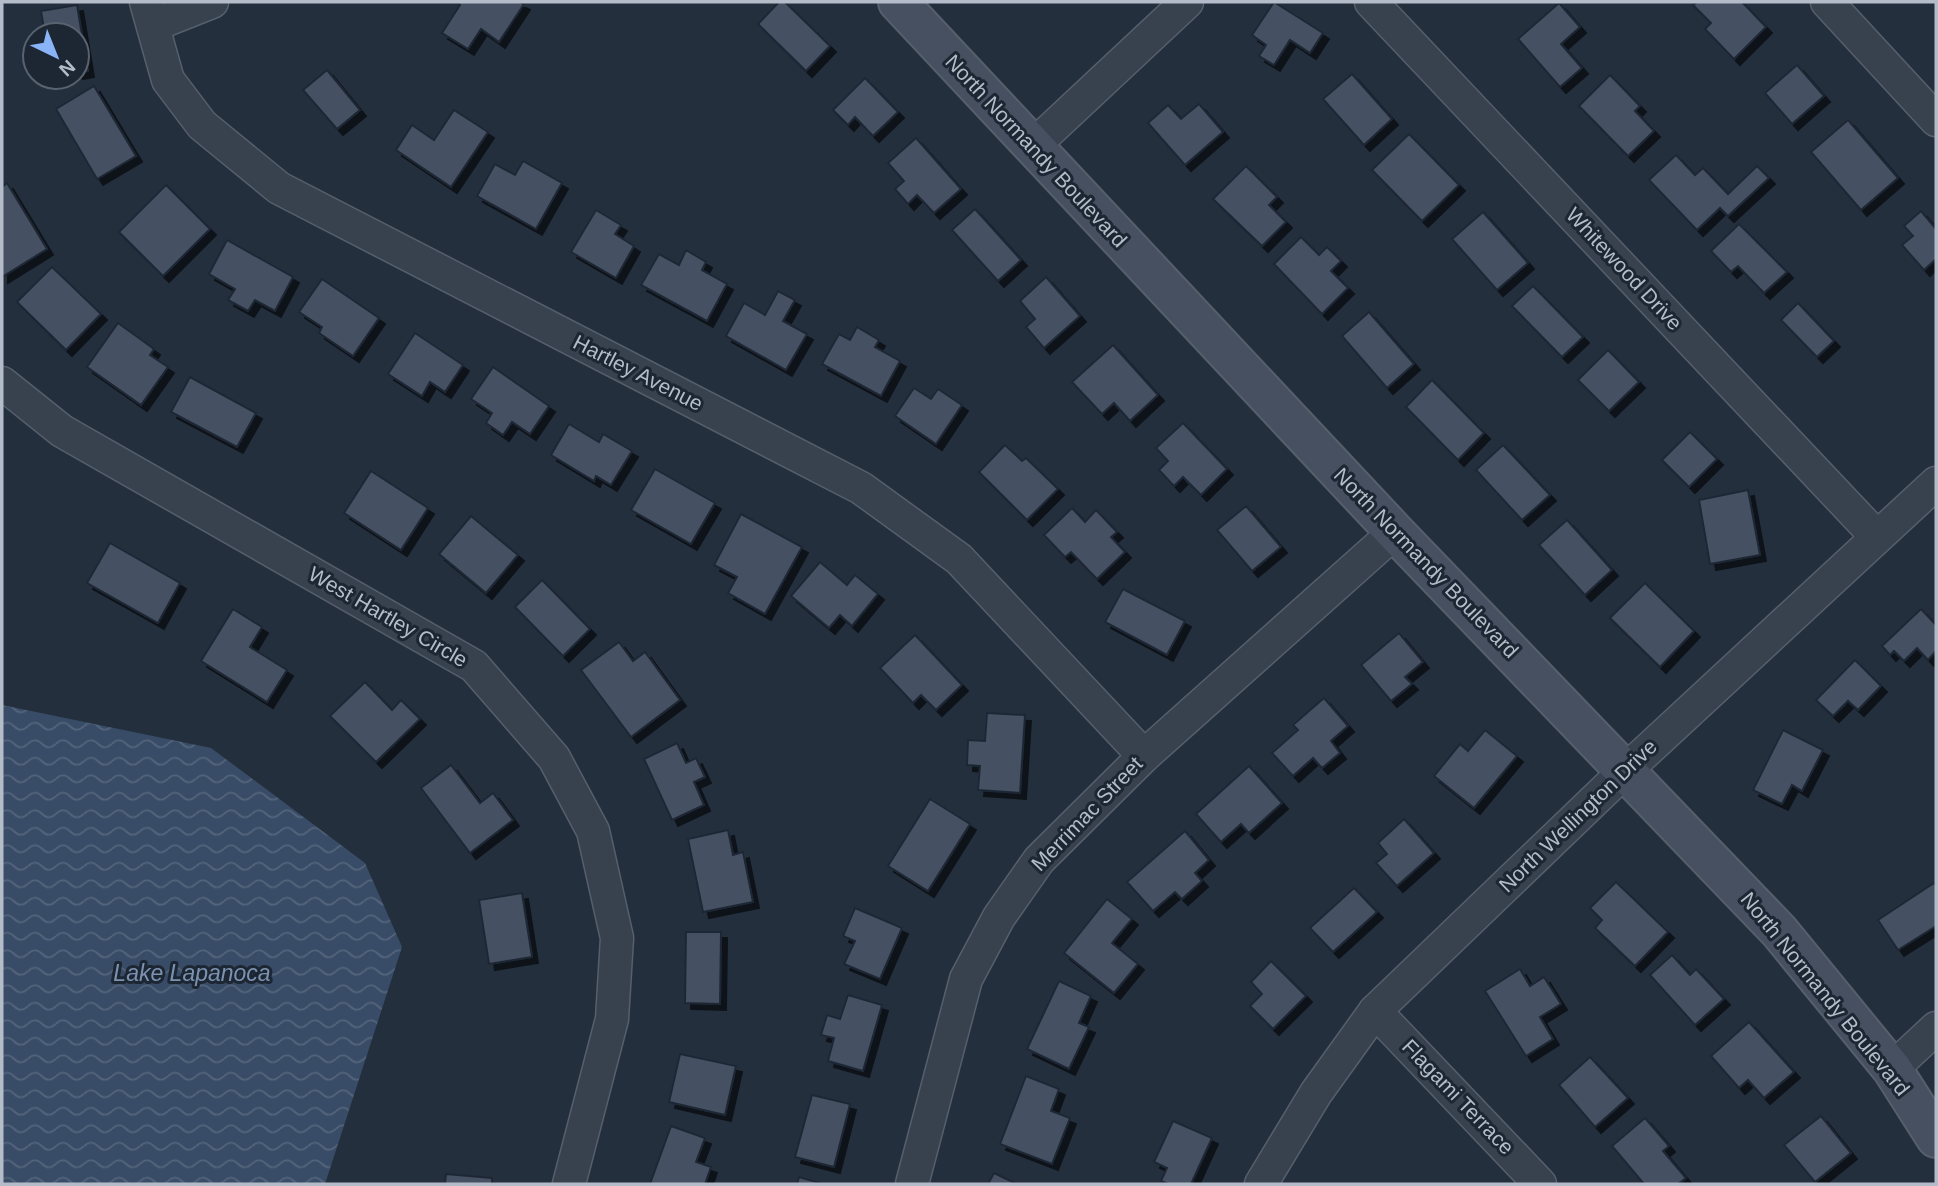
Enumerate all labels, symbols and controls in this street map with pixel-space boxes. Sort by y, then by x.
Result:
north arrow [21,21,91,91]
street label: North Normandy Boulevard [941,50,1132,252]
text: N [55,56,79,80]
street label: Whitewood Drive [1562,203,1687,335]
street label: Hartley Avenue [570,330,707,415]
street label: North Normandy Boulevard [1330,463,1523,662]
street label: West Hartley Circle [305,562,472,671]
street label: North Wellington Drive [1494,735,1661,897]
street label: Merrimac Street [1026,752,1147,875]
street label: North Normandy Boulevard [1736,888,1914,1100]
water label: Lake Lapanoca [113,960,271,986]
street label: Flagami Terrace [1398,1035,1519,1159]

